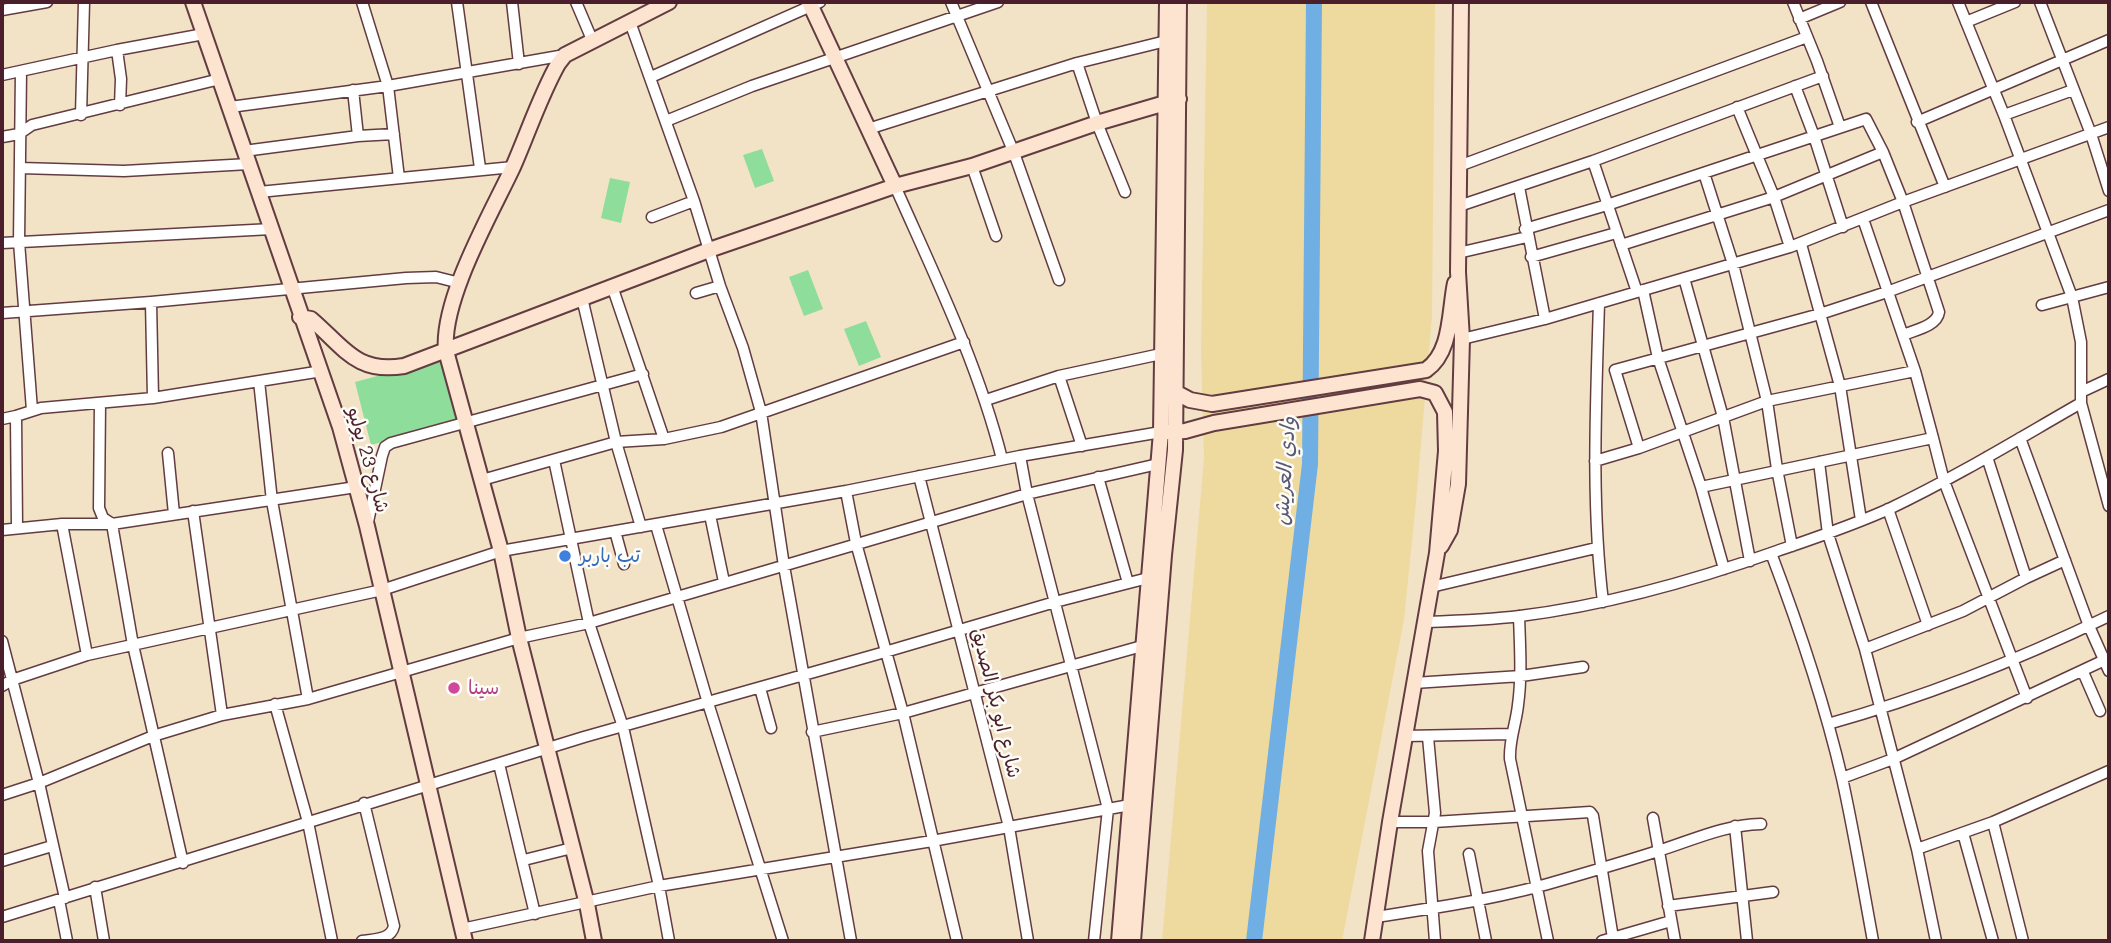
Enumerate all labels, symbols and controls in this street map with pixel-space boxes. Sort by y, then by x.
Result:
street label: شارع 23 يوليو [342,405,394,515]
water label: وادي العريش [1269,416,1301,526]
place label: تب باربر [579,545,640,567]
marker: تب باربر [557,548,573,564]
street label: شارع ابو بكر الصديق [966,626,1026,780]
place label: سينا [468,677,499,699]
marker: سينا [446,680,462,696]

